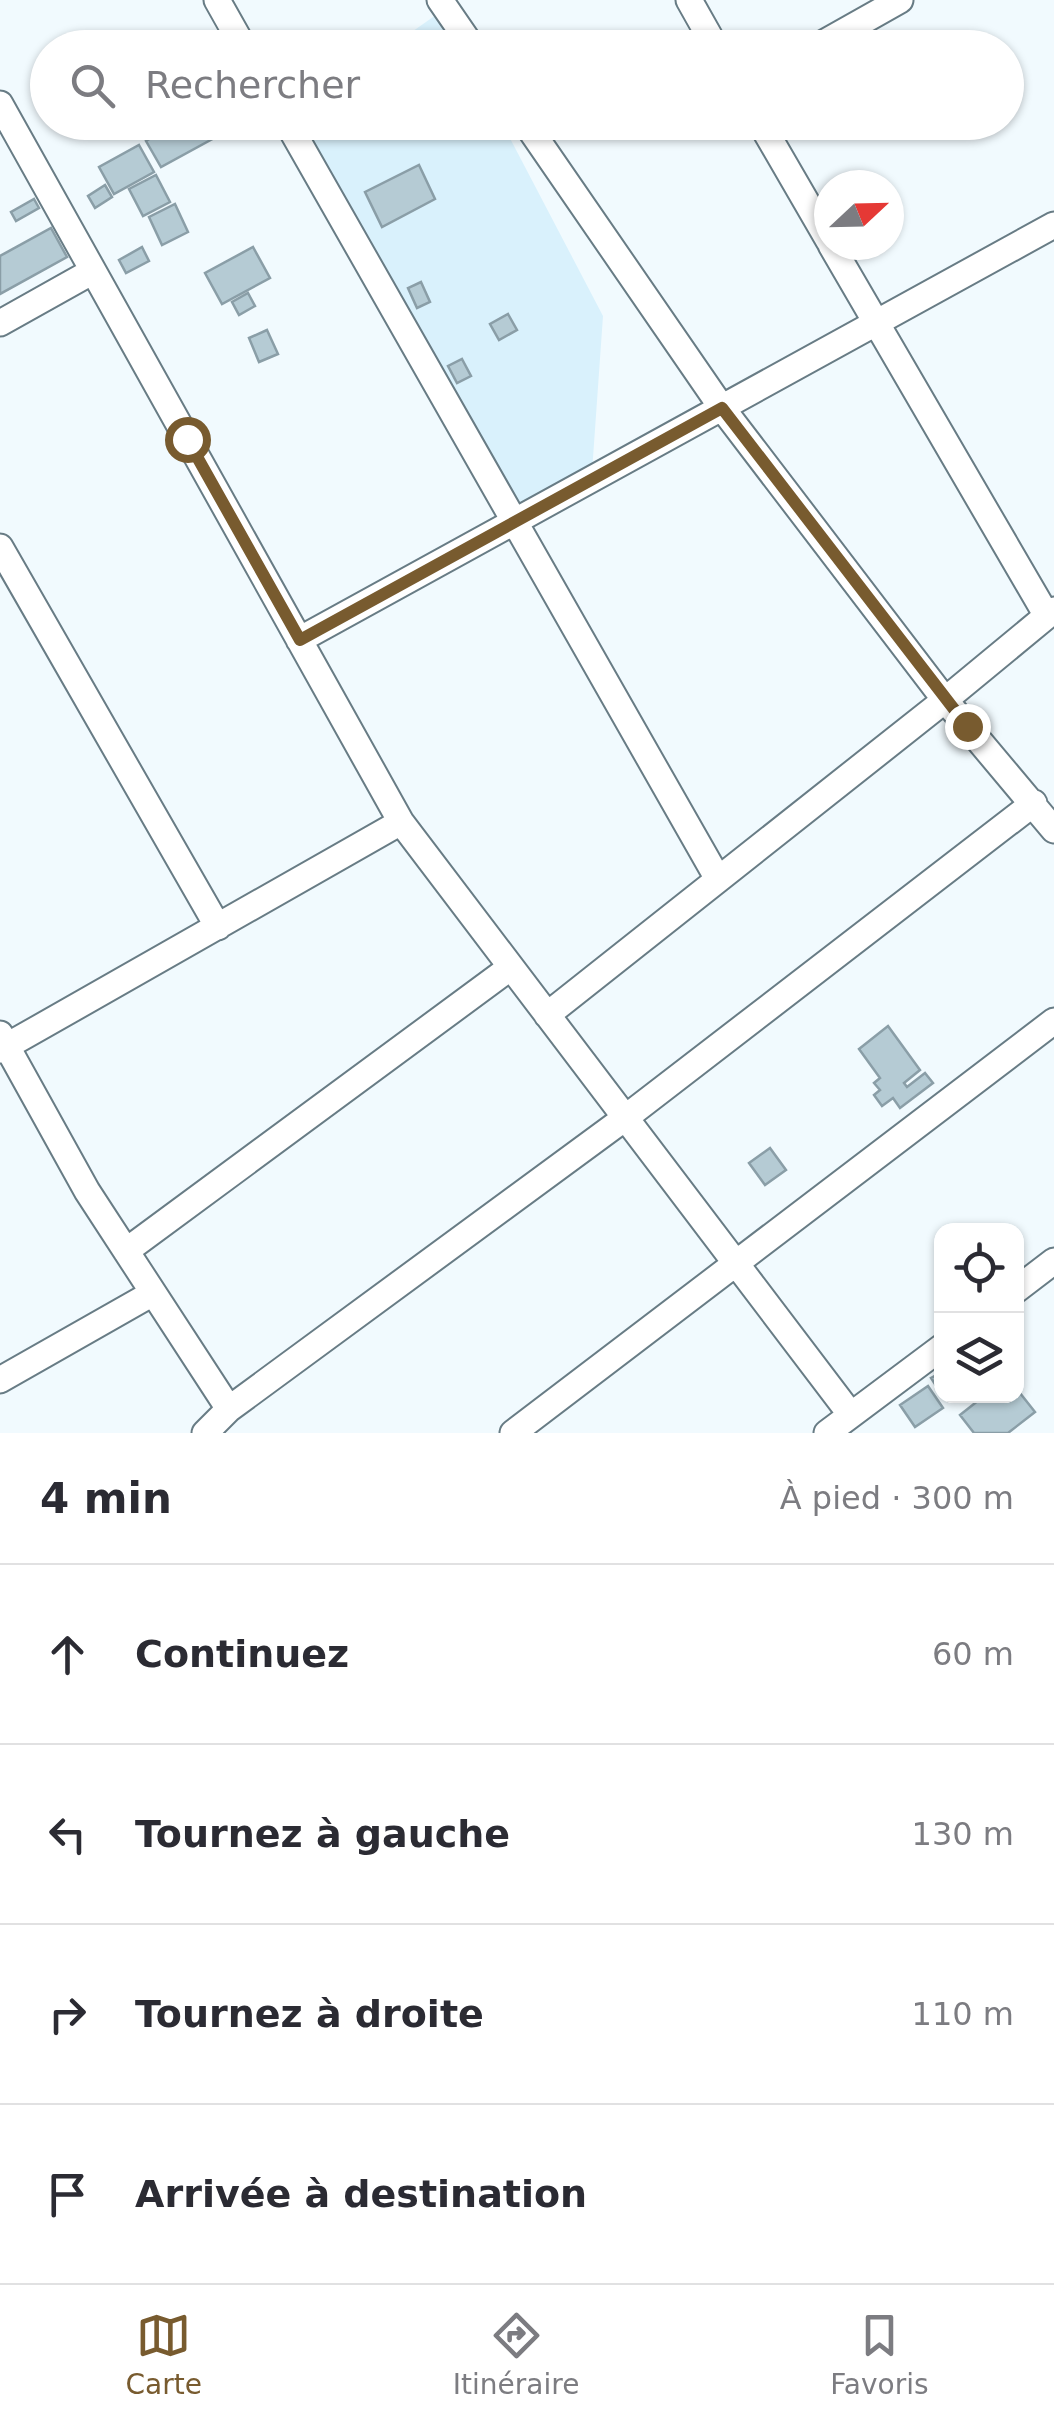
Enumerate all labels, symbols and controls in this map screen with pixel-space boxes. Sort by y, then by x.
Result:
search box [30,30,1024,140]
icon: search [65,58,120,113]
text: Rechercher [145,63,360,107]
north arrow [814,170,904,260]
route start [165,417,211,463]
route end [945,704,991,750]
map controls [934,1223,1024,1403]
button: locate [934,1223,1024,1313]
button: layers [934,1313,1024,1403]
text: 4 min [40,1474,172,1523]
text: À pied · 300 m [780,1479,1014,1517]
icon: ahead [40,1627,95,1682]
text: Continuez [135,1632,349,1676]
text: 60 m [932,1635,1014,1673]
icon: left [40,1807,95,1862]
text: Tournez à gauche [135,1812,510,1856]
text: 130 m [912,1815,1014,1853]
icon: right [40,1987,95,2042]
text: Tournez à droite [135,1992,484,2036]
text: 110 m [912,1995,1014,2033]
icon: arrive [40,2167,95,2222]
text: Arrivée à destination [135,2172,587,2216]
tab: Carte [125,2308,202,2401]
tab: Itinéraire [453,2308,579,2401]
tab: Favoris [830,2308,929,2401]

